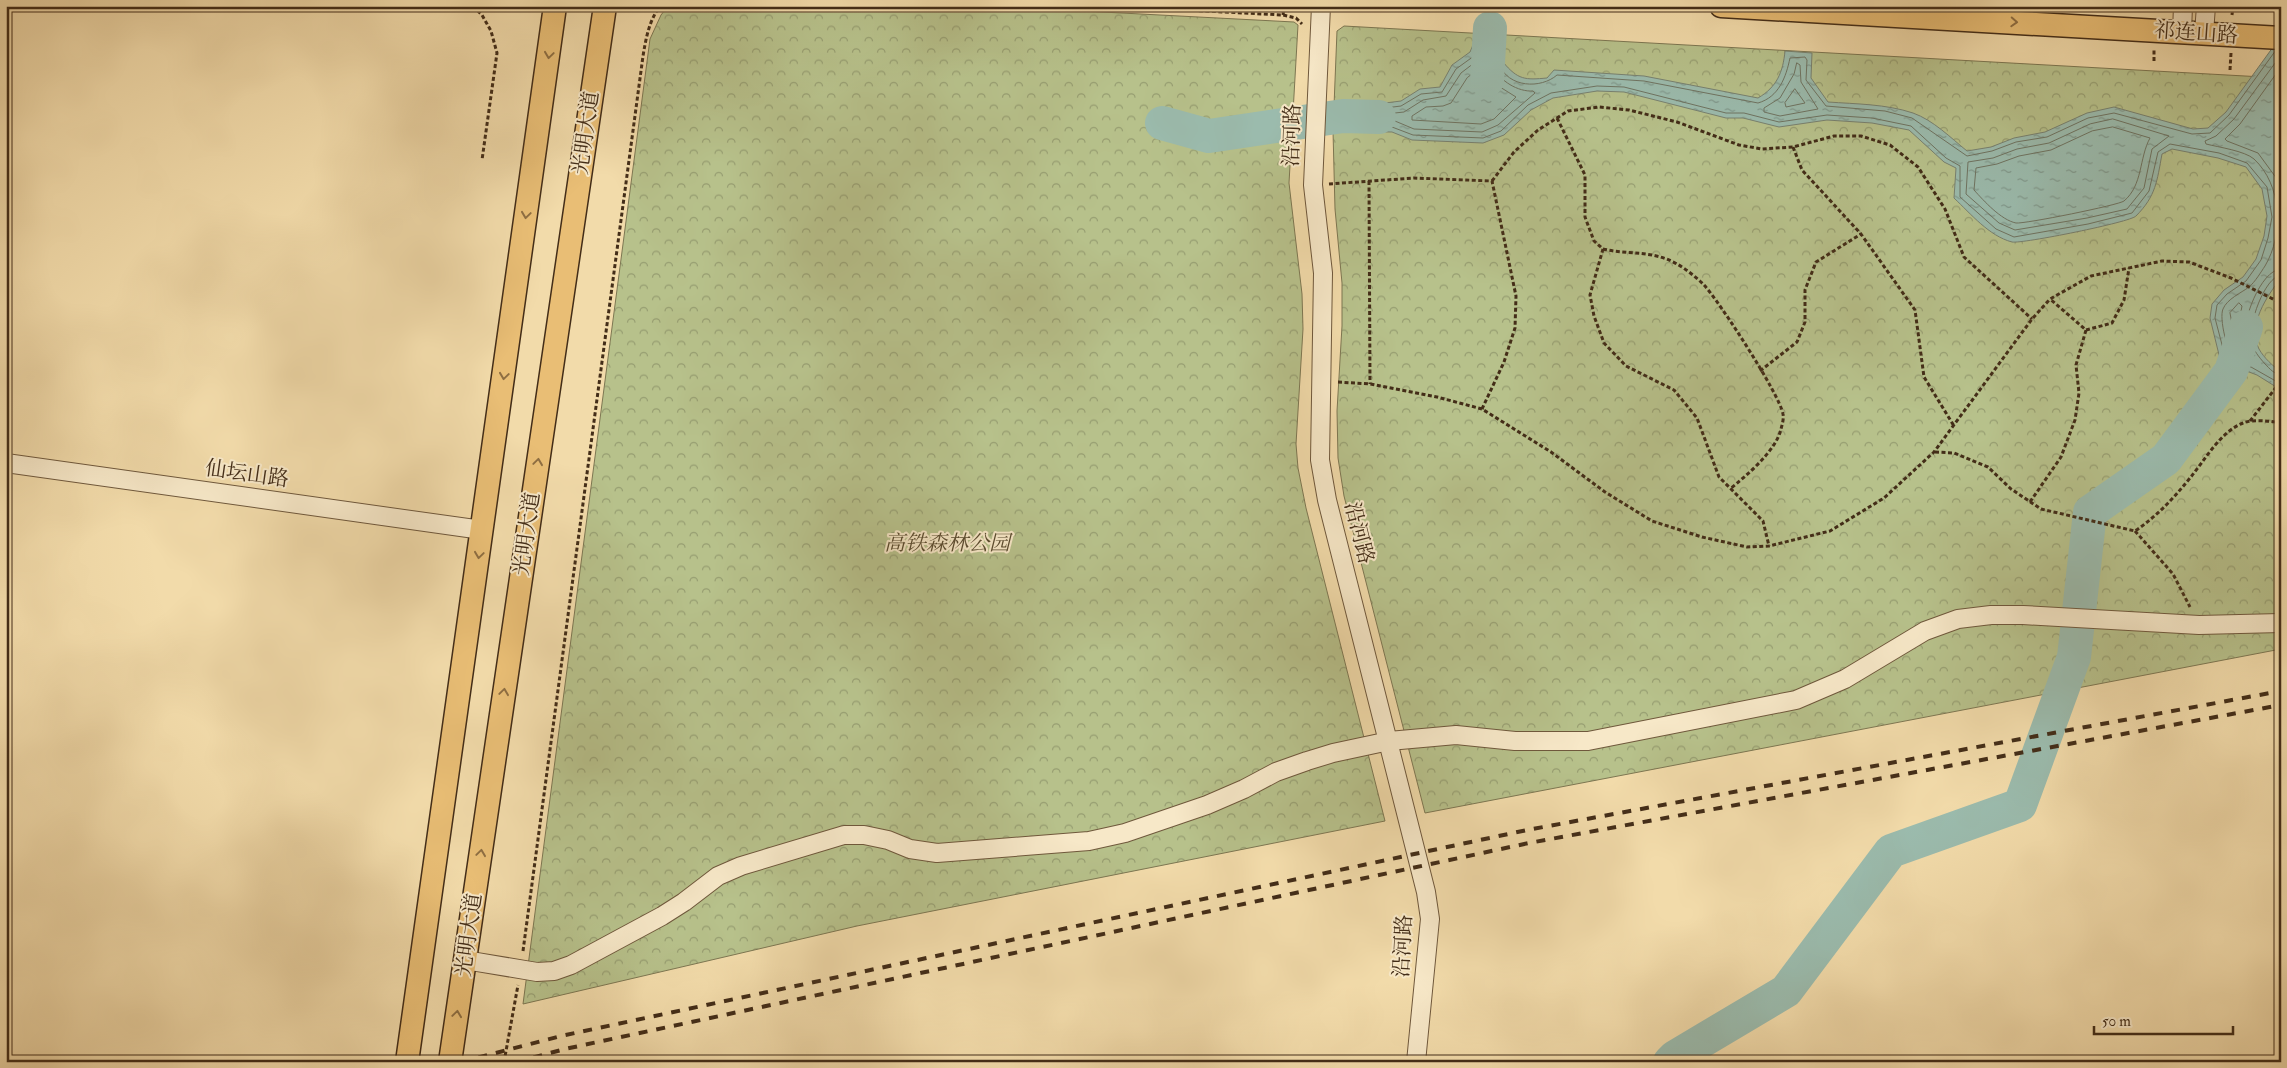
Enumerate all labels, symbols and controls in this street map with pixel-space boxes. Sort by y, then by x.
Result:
one-way arrow [2011,17,2019,28]
street label: 祁连山路 [2153,17,2239,49]
one-way arrow [544,50,554,59]
street label: 光明大道 [567,90,605,176]
street label: 沿河路 [1277,103,1307,167]
one-way arrow [521,212,532,220]
one-way arrow [499,372,509,381]
street label: 仙坛山路 [204,455,290,493]
one-way arrow [532,458,543,466]
street label: 光明大道 [508,491,546,577]
street label: 沿河路 [1338,499,1380,567]
park label: 高铁森林公园 [884,530,1013,557]
one-way arrow [474,550,484,559]
one-way arrow [498,688,509,696]
one-way arrow [475,848,485,857]
street label: 光明大道 [450,892,488,978]
street label: 沿河路 [1388,914,1418,978]
scale bar [2094,1003,2233,1035]
one-way arrow [451,1009,462,1017]
text: 50 m [2102,1012,2131,1031]

